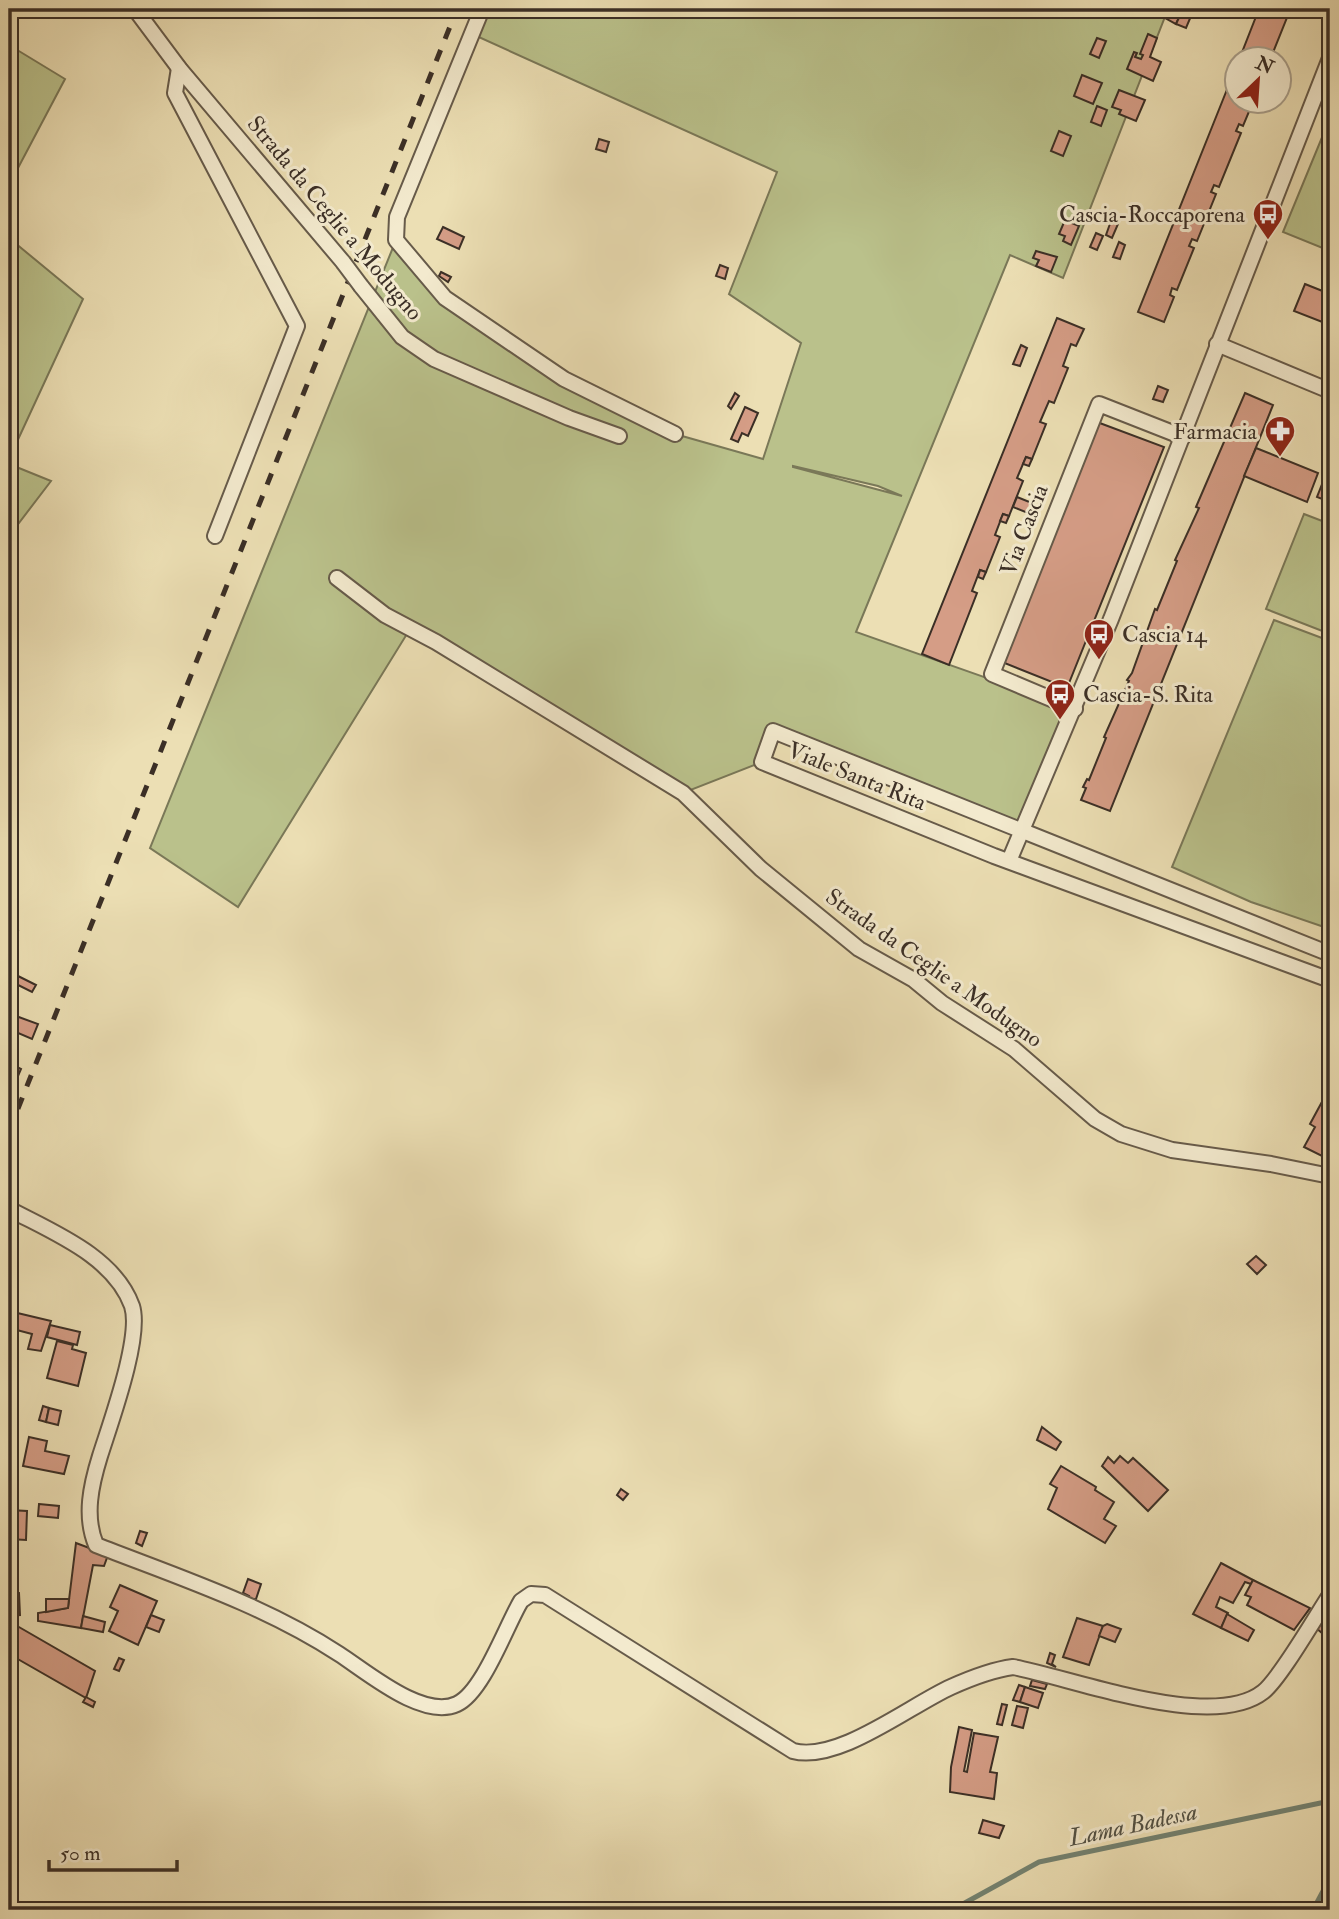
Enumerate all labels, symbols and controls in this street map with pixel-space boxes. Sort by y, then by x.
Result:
north arrow [1224,46,1294,116]
text: N [1251,51,1278,80]
street label: Strada da Ceglie a Modugno [241,110,429,326]
bus stop icon: Cascia-Roccaporena [1251,197,1285,241]
place label: Cascia-Roccaporena [1059,200,1246,230]
pharmacy icon: Farmacia [1263,414,1297,458]
place label: Farmacia [1173,417,1258,446]
street label: Via Cascia [993,480,1055,580]
bus stop icon: Cascia 14 [1082,617,1116,661]
place label: Cascia 14 [1122,620,1208,649]
bus stop icon: Cascia-S. Rita [1043,677,1077,721]
place label: Cascia-S. Rita [1083,680,1213,709]
street label: Viale Santa Rita [783,735,931,817]
street label: Strada da Ceglie a Modugno [820,882,1048,1054]
water label: Lama Badessa [1065,1796,1200,1854]
scale bar [49,1828,177,1872]
text: 50 m [60,1840,101,1867]

